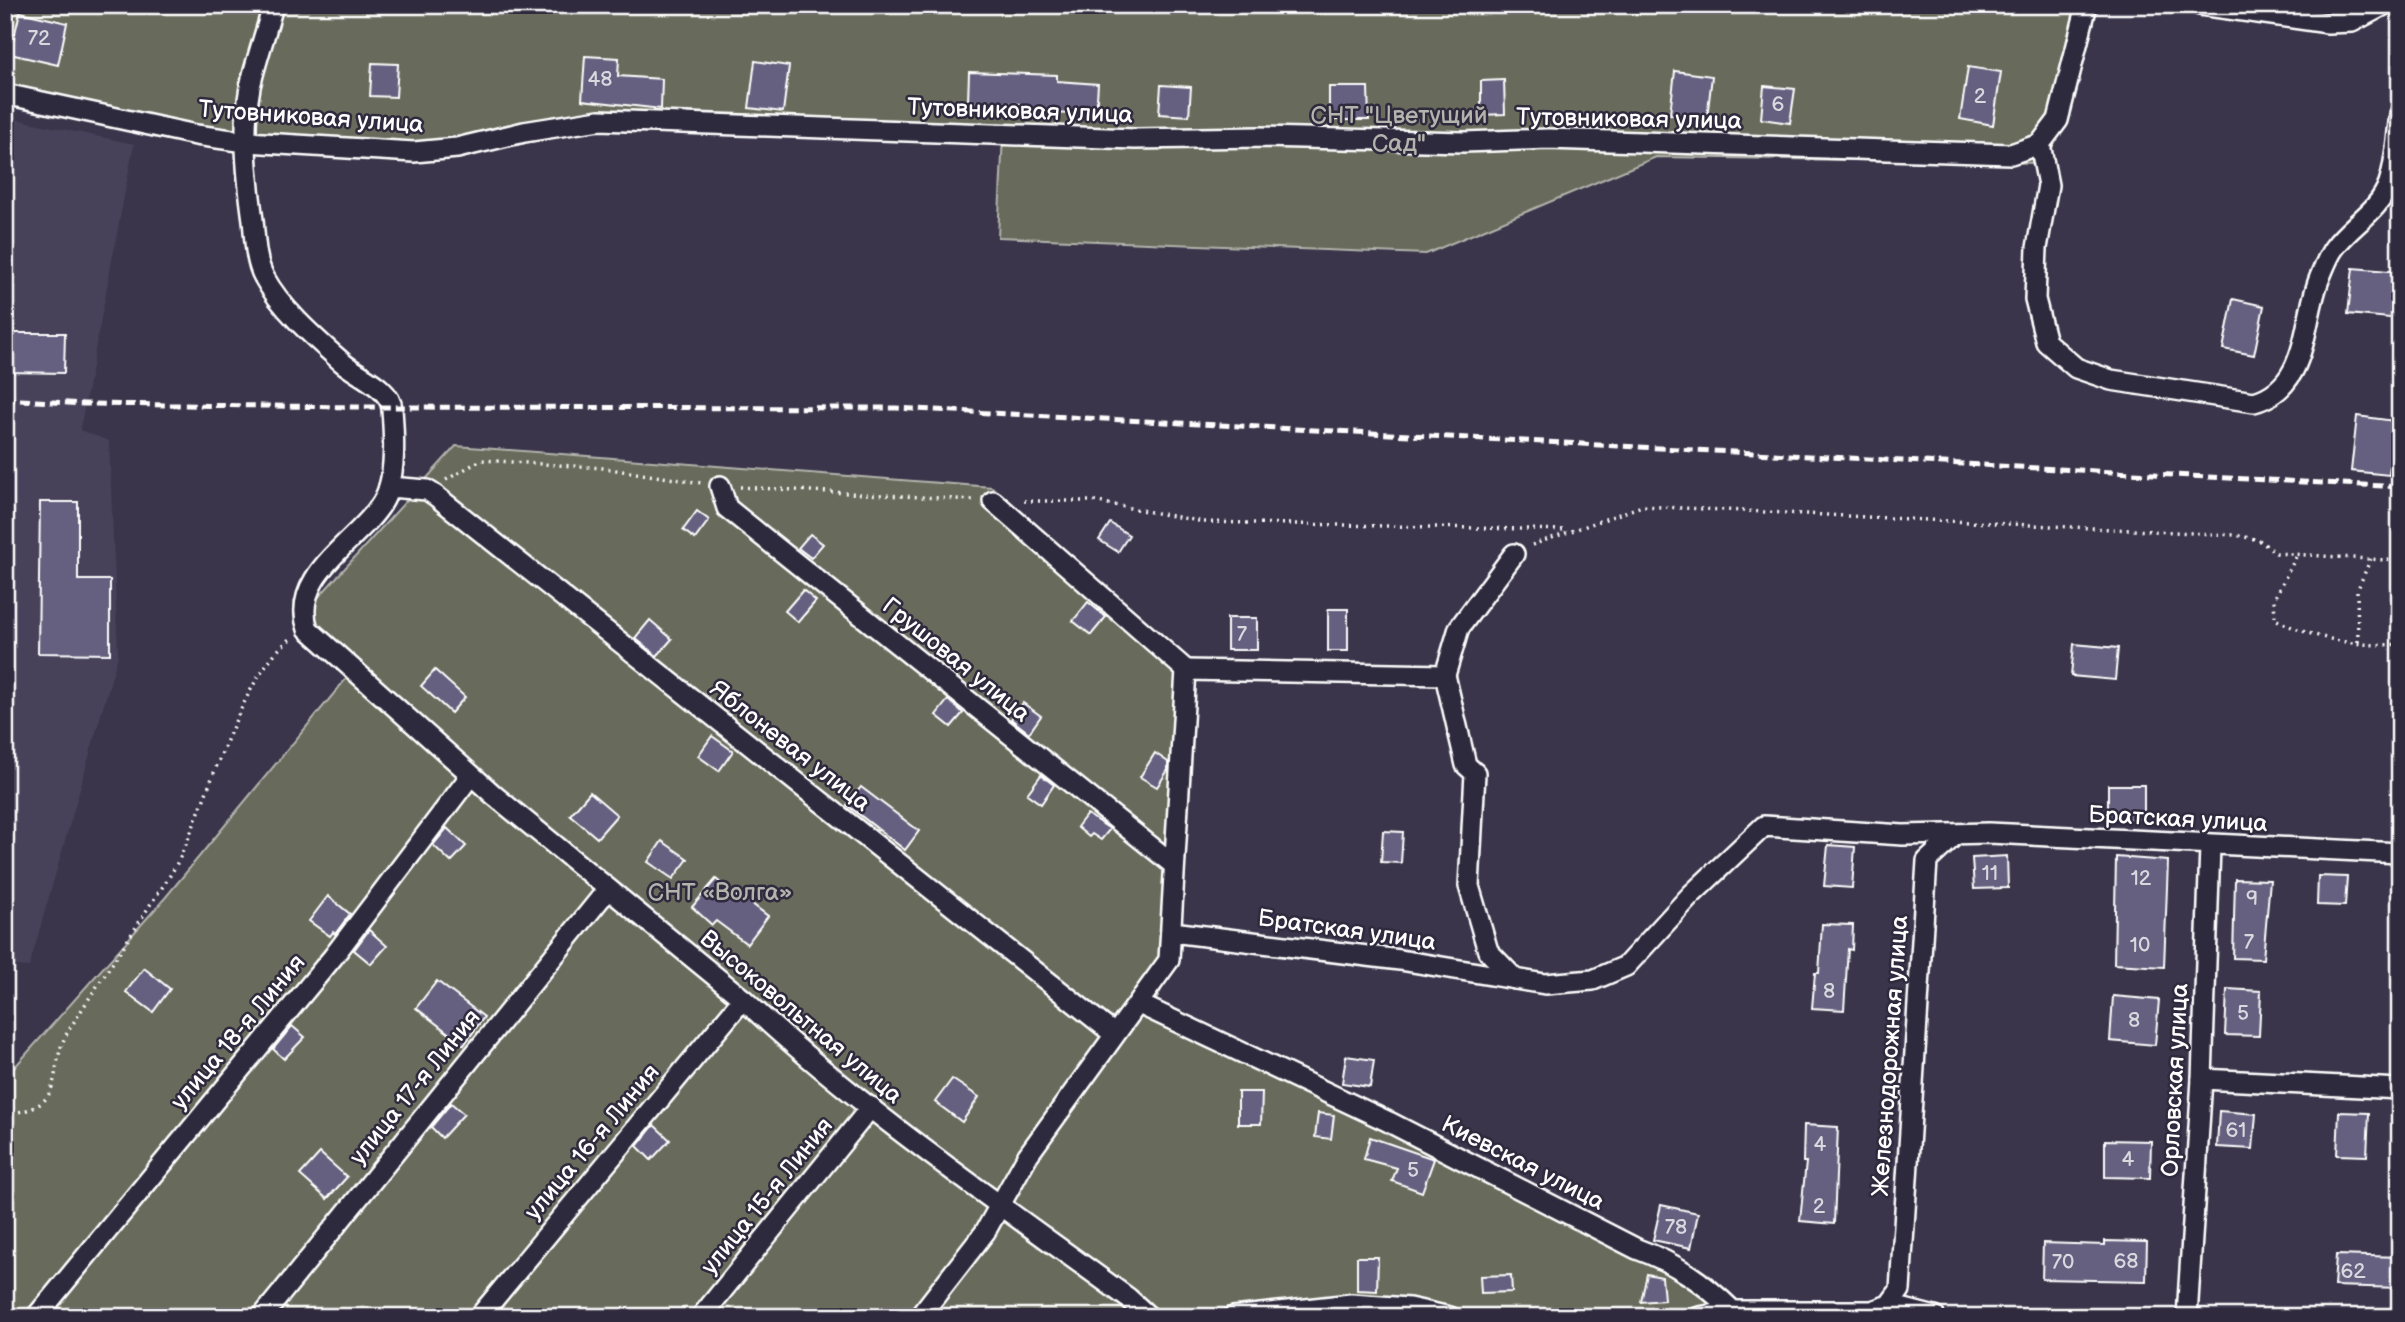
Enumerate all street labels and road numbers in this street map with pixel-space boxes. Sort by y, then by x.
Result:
street label: Тутовниковая улица [907,93,1133,129]
street label: Тутовниковая улица [197,95,425,139]
street label: Тутовниковая улица [1516,103,1742,135]
street label: Грушовая улица [876,592,1036,728]
street label: Яблоневая улица [704,674,876,818]
street label: Братская улица [2088,800,2268,838]
street label: Братская улица [1256,903,1438,957]
street label: Железнодорожная улица [1866,914,1914,1198]
street label: Высоковольтная улица [694,924,908,1110]
street label: улица 18-я Линия [165,948,311,1116]
street label: Орловская улица [2155,982,2195,1178]
street label: улица 17-я Линия [343,1003,487,1171]
street label: улица 16-я Линия [518,1058,666,1226]
street label: Киевская улица [1437,1109,1609,1217]
street label: улица 15-я Линия [695,1112,839,1280]

